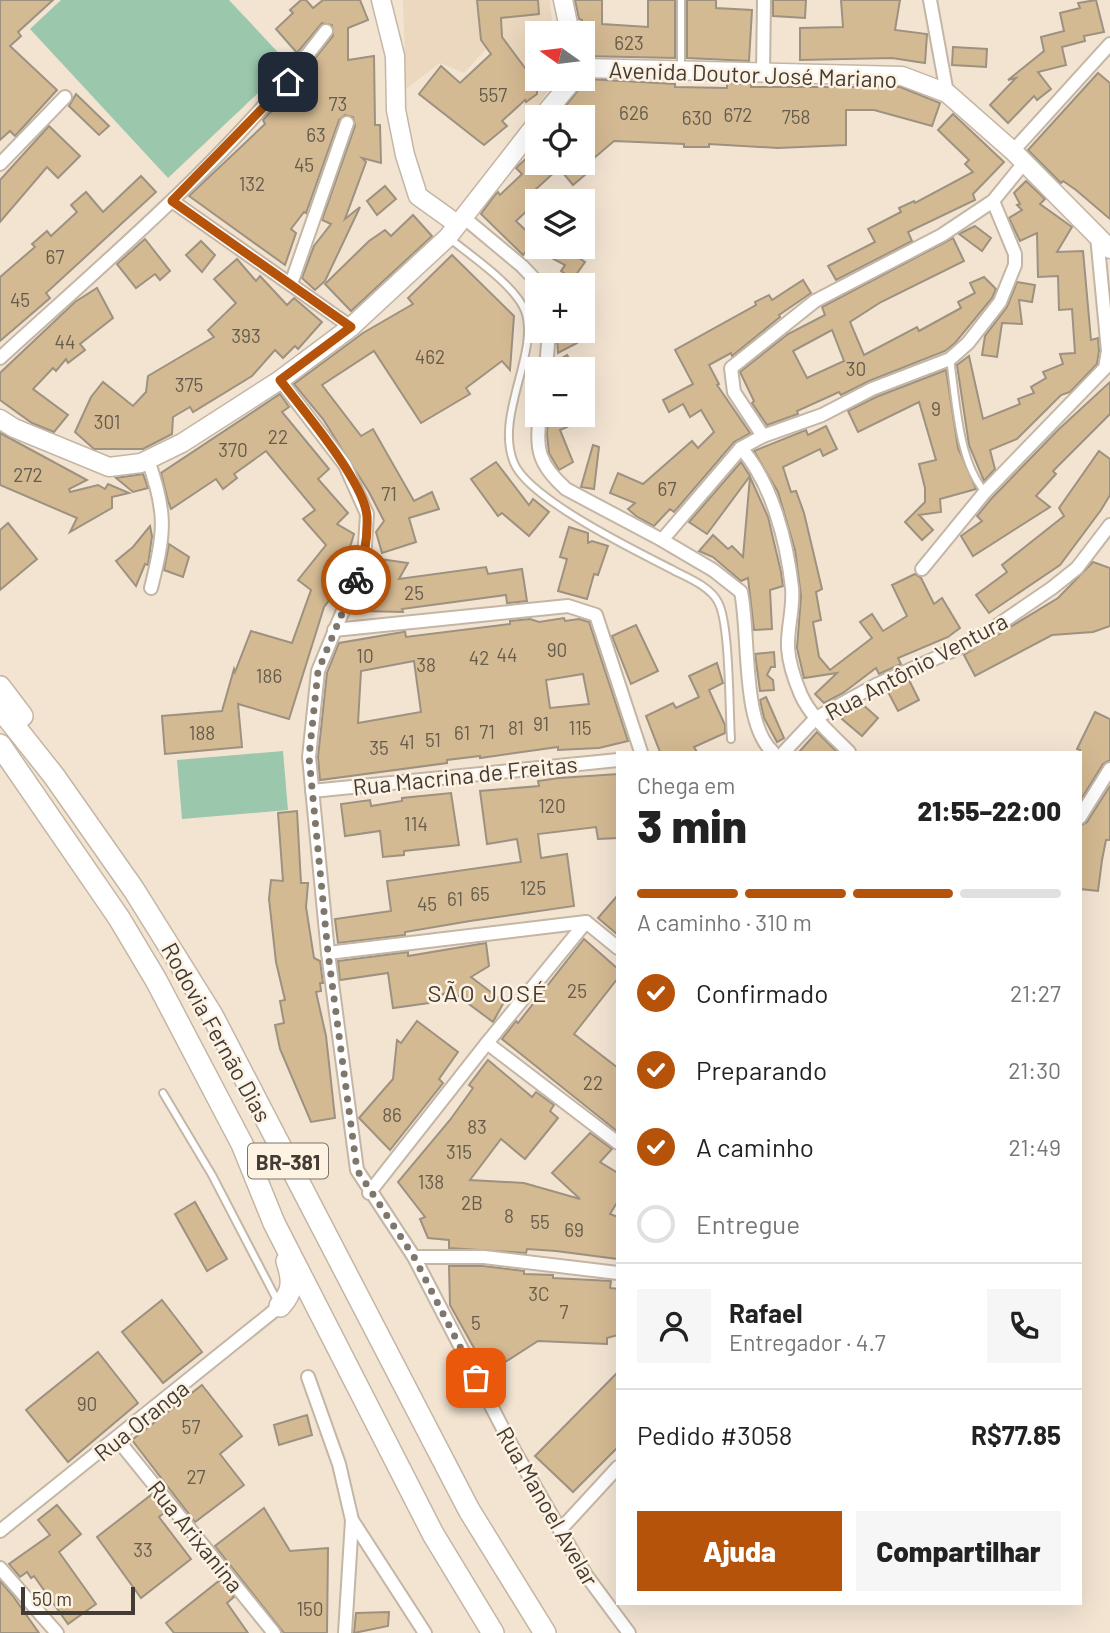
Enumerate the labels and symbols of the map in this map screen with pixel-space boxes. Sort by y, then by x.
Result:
north arrow [525,21,595,91]
house number: 623 [614,31,644,54]
pin [258,52,318,112]
street label: Avenida Doutor José Mariano [608,55,898,93]
house number: 557 [479,83,507,106]
house number: 73 [329,92,347,115]
house number: 626 [619,101,649,124]
house number: 672 [724,103,752,126]
house number: 758 [782,105,810,128]
house number: 630 [682,106,712,129]
house number: 63 [306,123,326,146]
house number: 45 [294,153,314,176]
house number: 132 [239,172,265,195]
house number: 67 [46,245,64,268]
house number: 45 [10,288,30,311]
house number: 393 [231,324,261,347]
house number: 44 [55,330,75,353]
house number: 462 [415,345,445,368]
house number: 30 [846,357,866,380]
house number: 375 [175,373,203,396]
house number: 9 [931,397,941,420]
house number: 301 [94,410,120,433]
house number: 22 [268,425,288,448]
house number: 370 [218,438,248,461]
house number: 272 [13,463,43,486]
house number: 67 [658,477,676,500]
house number: 71 [381,482,397,505]
courier [321,545,391,615]
house number: 25 [404,581,424,604]
street label: Rua Antônio Ventura [820,606,1012,726]
house number: 90 [547,638,567,661]
house number: 44 [497,643,517,666]
house number: 10 [356,644,374,667]
house number: 42 [469,646,489,669]
house number: 38 [416,653,436,676]
house number: 186 [256,664,282,687]
house number: 91 [533,712,549,735]
house number: 81 [508,716,524,739]
house number: 115 [568,716,592,739]
house number: 71 [479,720,495,743]
house number: 188 [189,721,215,744]
house number: 61 [454,721,470,744]
house number: 51 [425,728,441,751]
house number: 41 [399,730,415,753]
house number: 35 [369,736,389,759]
street label: Rua Macrina de Freitas [351,749,579,801]
house number: 120 [538,794,566,817]
house number: 114 [404,812,428,835]
house number: 125 [520,876,546,899]
house number: 65 [470,882,490,905]
house number: 61 [447,887,463,910]
house number: 45 [417,892,437,915]
street label: Rodovia Fernão Dias [156,937,278,1127]
district label: SÃO JOSÉ [428,978,549,1007]
house number: 25 [567,979,587,1002]
house number: 22 [583,1071,603,1094]
house number: 86 [382,1103,402,1126]
house number: 83 [467,1115,487,1138]
house number: 315 [446,1140,472,1163]
road number: BR-381 [248,1144,328,1178]
house number: 138 [418,1170,444,1193]
house number: 2B [461,1191,483,1214]
house number: 8 [504,1204,514,1227]
house number: 55 [530,1210,550,1233]
house number: 69 [564,1218,584,1241]
house number: 3C [528,1282,550,1305]
house number: 7 [560,1300,569,1323]
house number: 5 [471,1311,481,1334]
pin [446,1348,506,1408]
street label: Rua Oranga [88,1373,194,1467]
house number: 90 [77,1392,97,1415]
house number: 57 [182,1415,200,1438]
street label: Rua Manoel Avelar [491,1421,605,1591]
house number: 27 [186,1465,206,1488]
street label: Rua Arixanina [142,1474,250,1598]
house number: 33 [133,1538,153,1561]
scale bar [21,1584,135,1616]
house number: 150 [296,1597,324,1620]

